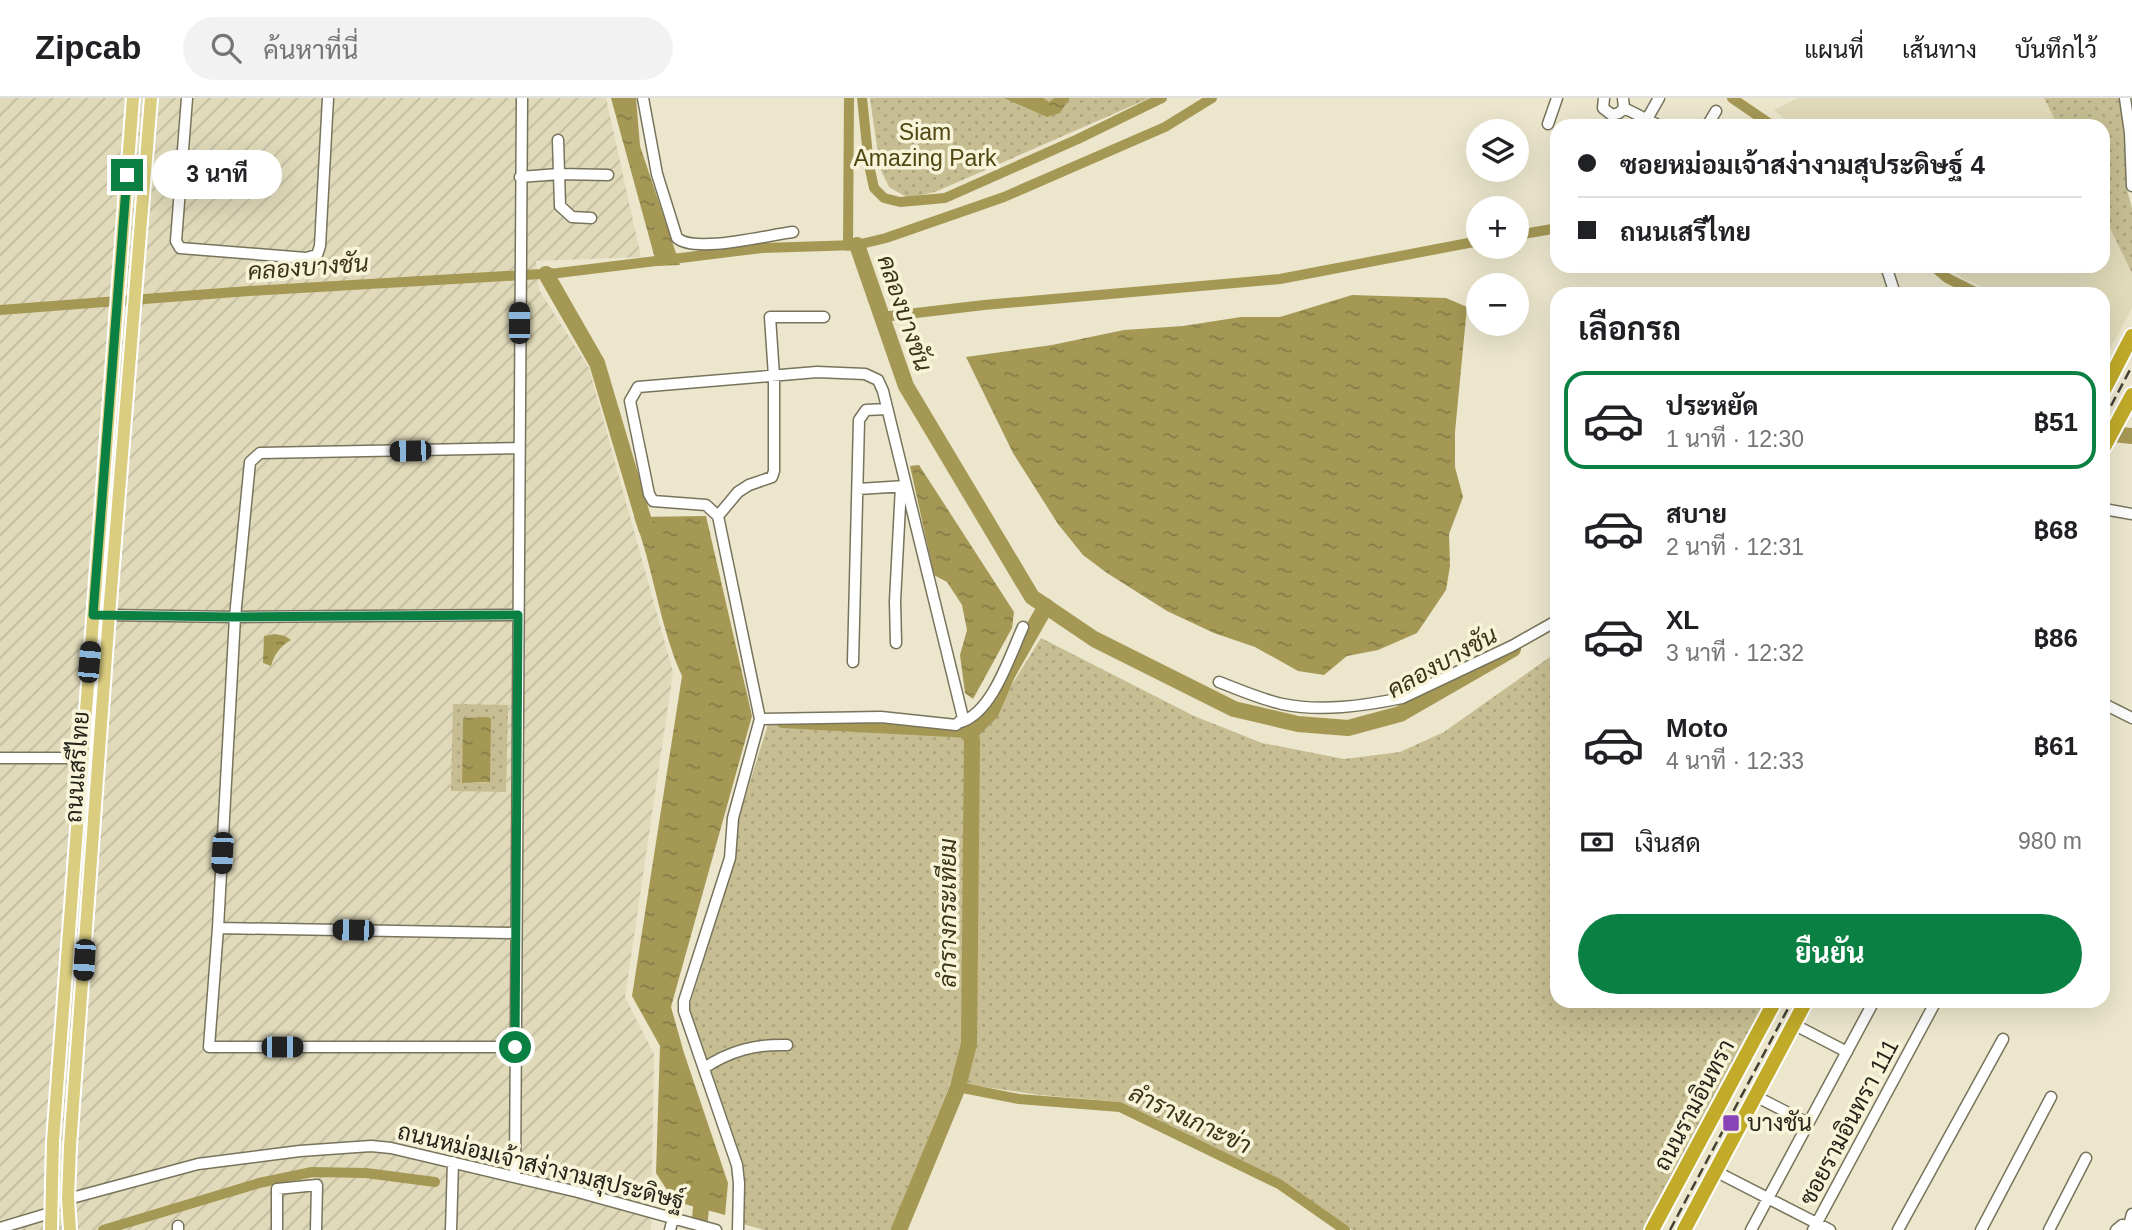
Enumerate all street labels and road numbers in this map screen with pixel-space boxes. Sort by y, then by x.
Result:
street label: ถนนเสรีไทย [57,710,94,824]
street label: ซอยรามอินทรา 111 [1793,1034,1904,1209]
street label: ถนนรามอินทรา [1648,1035,1739,1175]
street label: ถนนหม่อมเจ้าสง่างามสุประดิษฐ์ [394,1115,688,1217]

